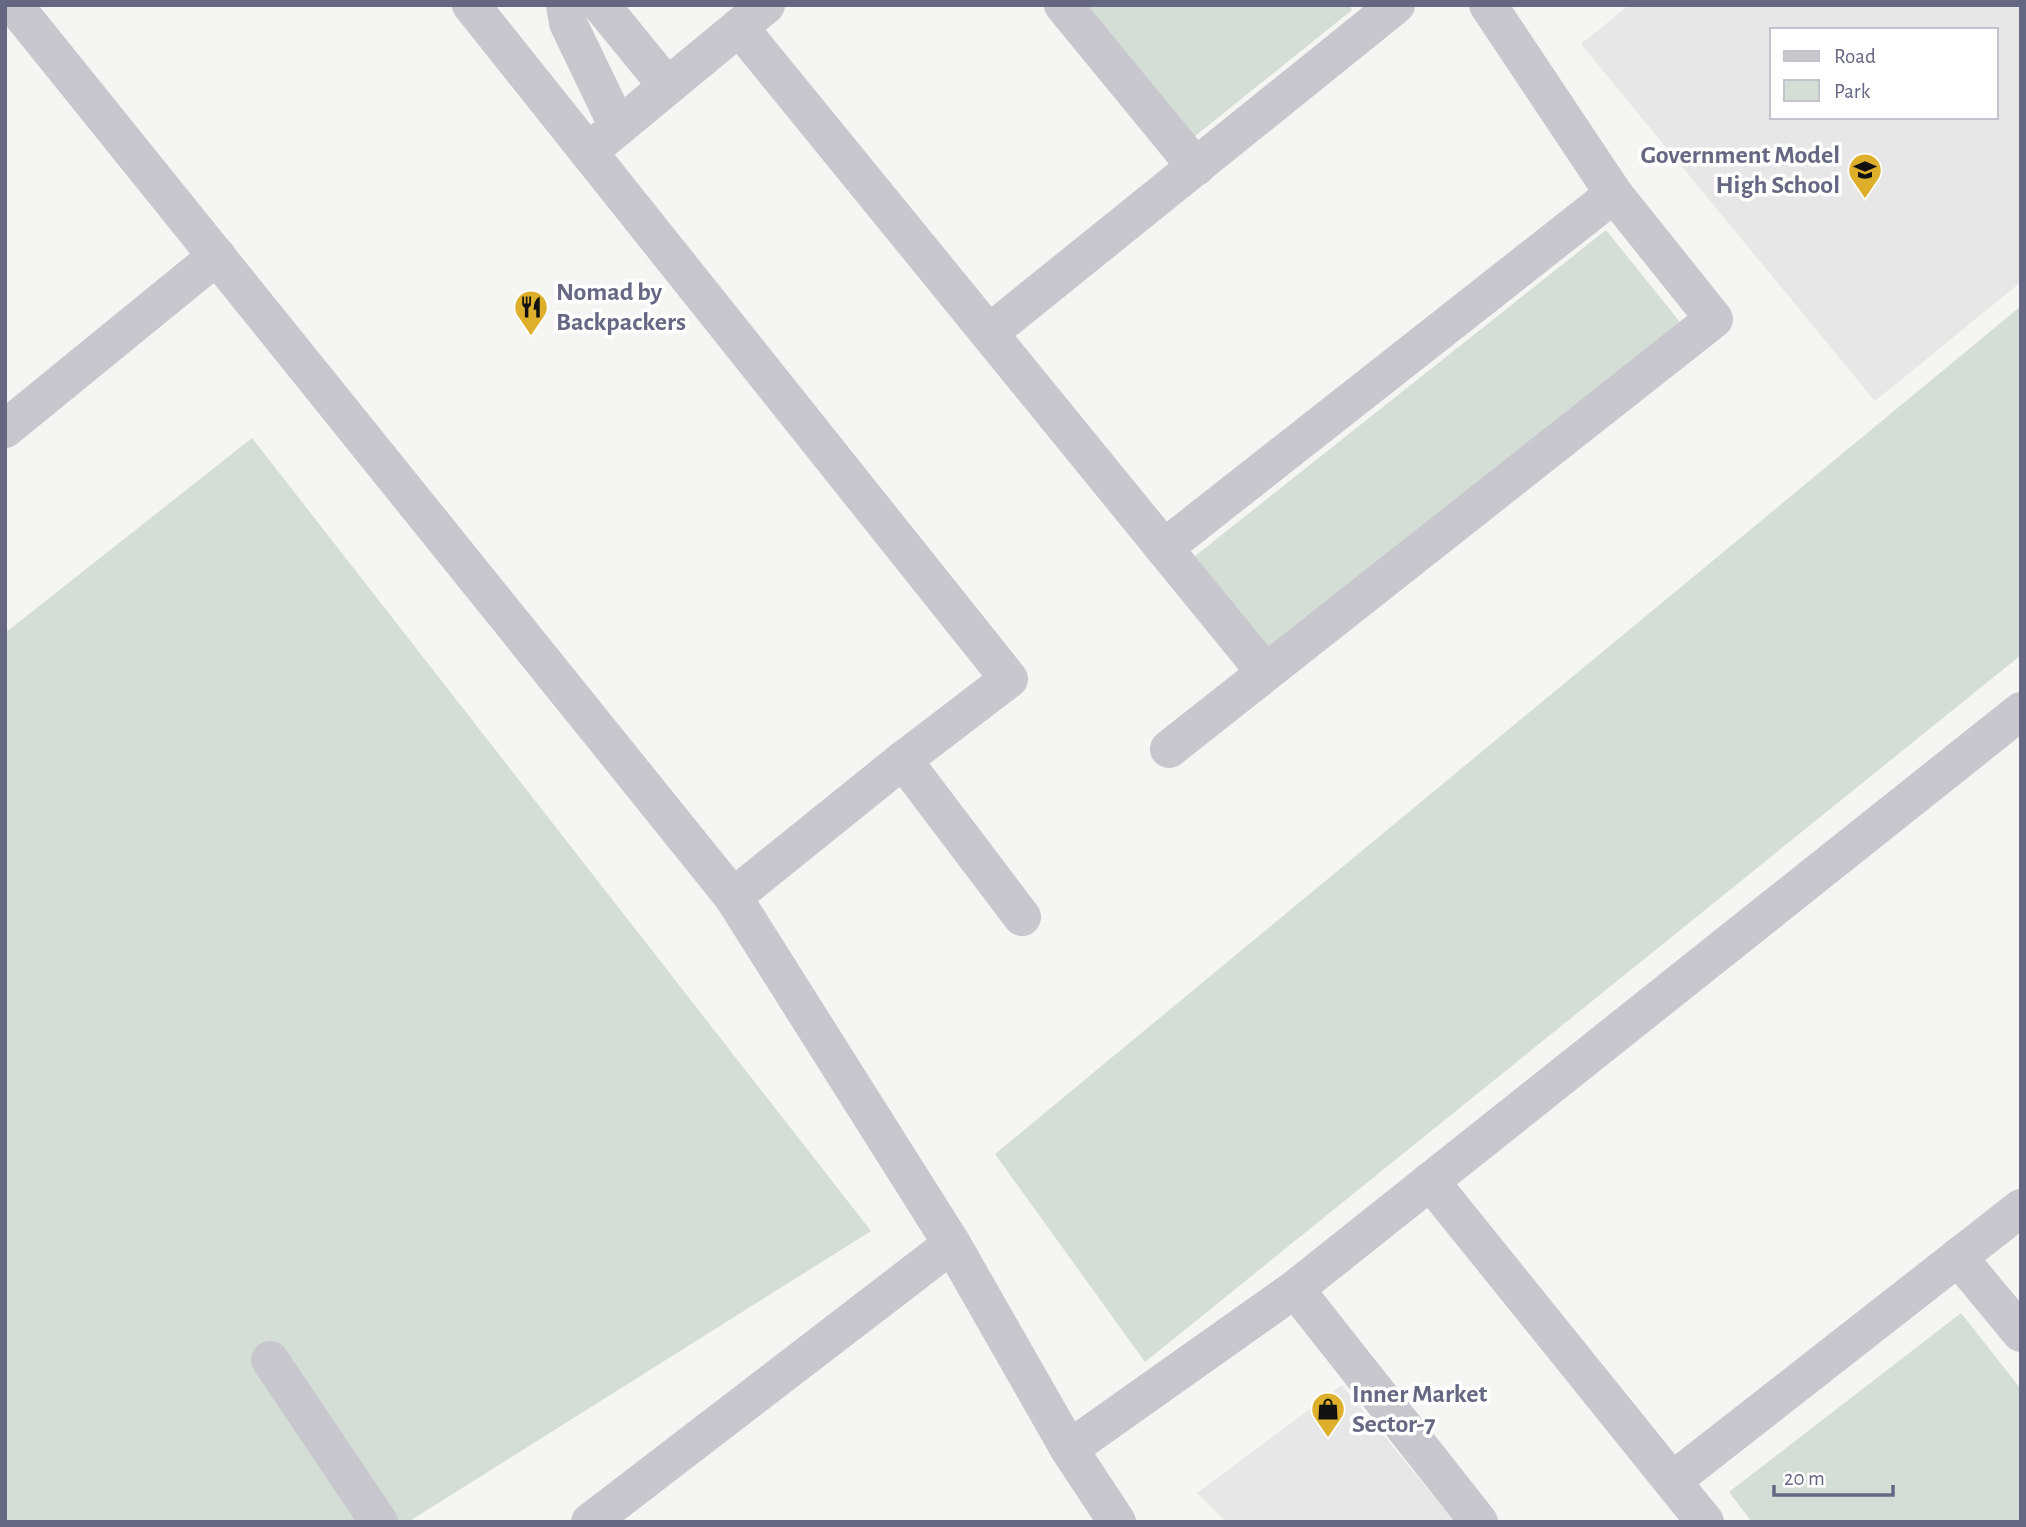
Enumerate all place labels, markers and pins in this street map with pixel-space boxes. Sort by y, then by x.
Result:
place label: Government Model High School [1641,142,1840,198]
school or university icon: Government Model High School [1846,151,1884,200]
place label: Nomad by Backpackers [556,279,686,335]
restaurant icon: Nomad by Backpackers [512,288,550,337]
place label: Inner Market Sector-7 [1352,1381,1487,1437]
shop icon: Inner Market Sector-7 [1309,1390,1347,1439]

